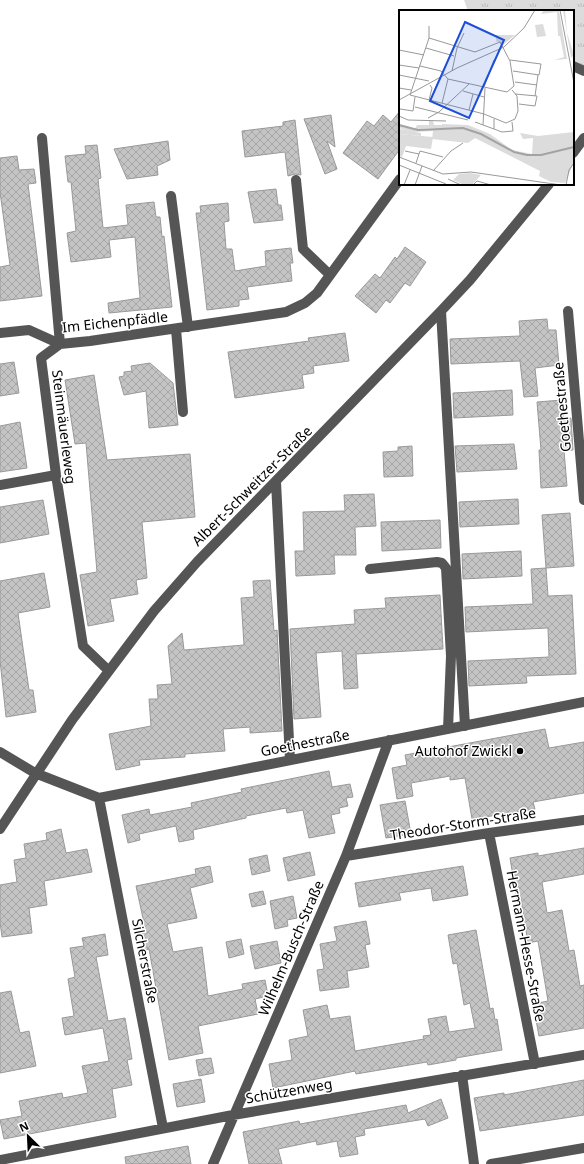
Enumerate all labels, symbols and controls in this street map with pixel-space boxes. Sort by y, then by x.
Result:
inset map [399,10,574,185]
street label: Im Eichenpfädle [61,306,169,337]
street label: Goethestraße [548,361,575,453]
street label: Steinmäuerleweg [48,369,81,485]
street label: Albert-Schweitzer-Straße [187,421,316,550]
street label: Goethestraße [259,725,351,760]
place label: Autohof Zwickl [415,741,512,760]
marker: Autohof Zwickl [515,746,525,756]
street label: Theodor-Storm-Straße [389,803,537,844]
street label: Hermann-Hesse-Straße [502,869,551,1023]
street label: Wilhelm-Busch-Straße [253,877,328,1018]
street label: Silcherstraße [128,917,163,1005]
street label: Schützenweg [244,1074,334,1107]
north arrow [8,1116,48,1156]
text: N [17,1118,31,1135]

